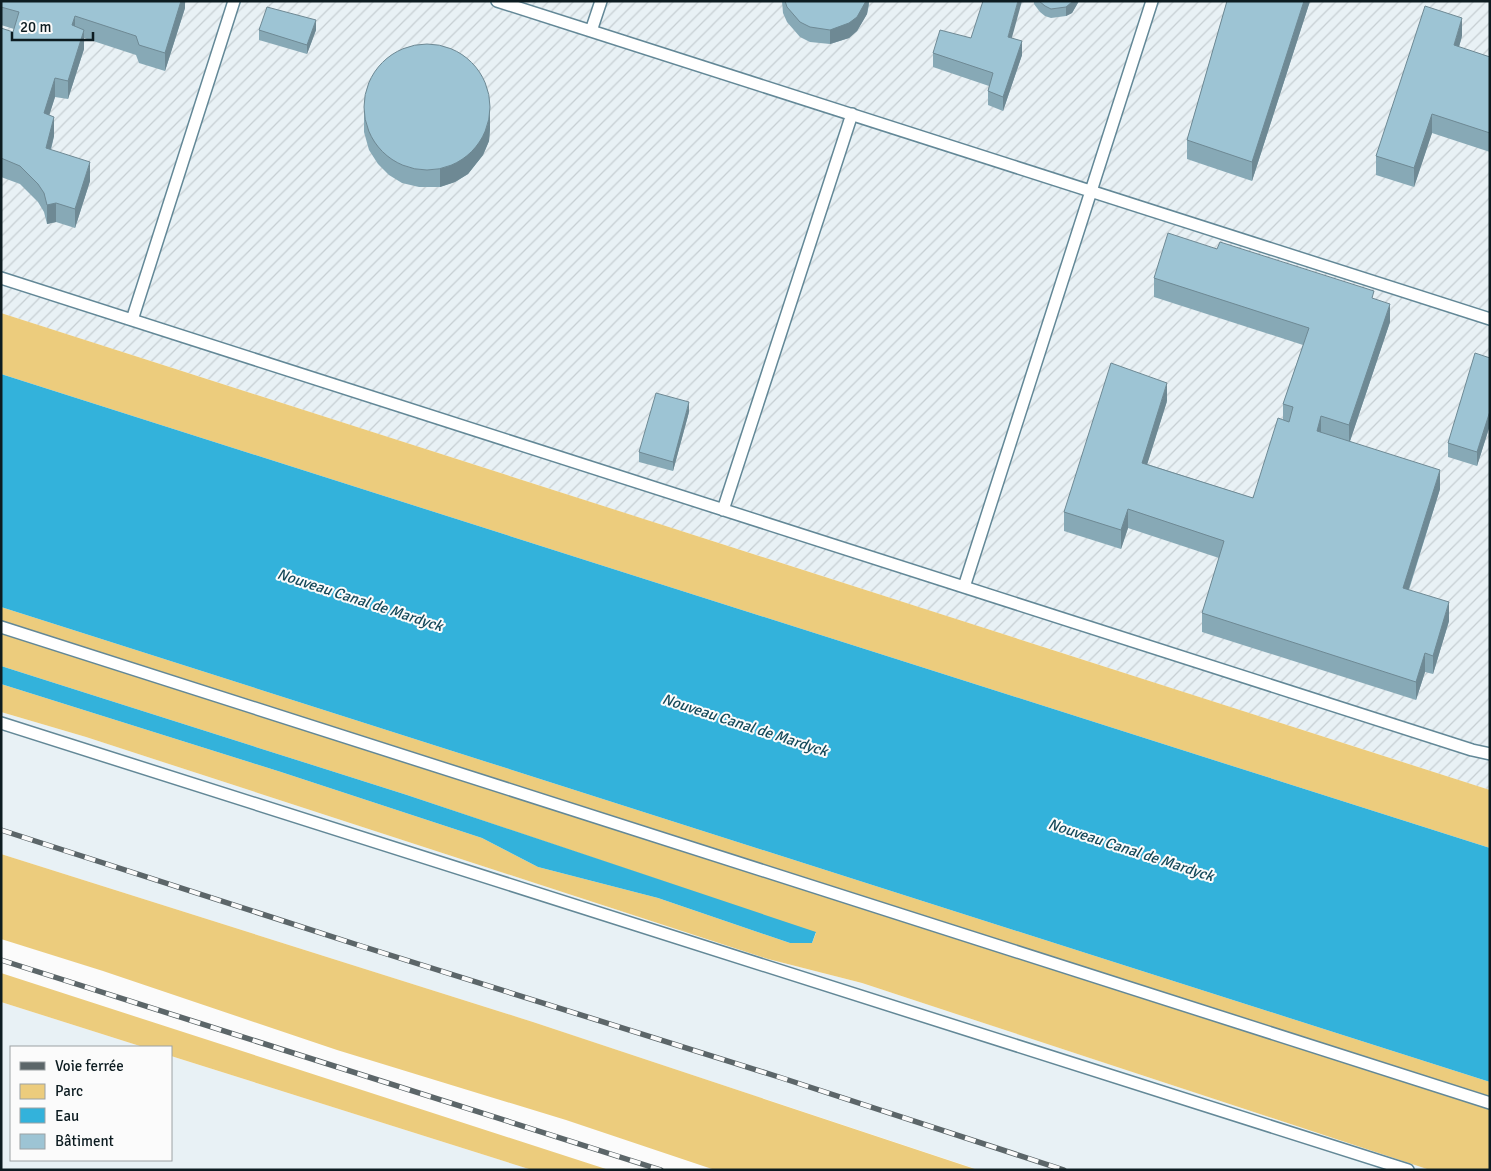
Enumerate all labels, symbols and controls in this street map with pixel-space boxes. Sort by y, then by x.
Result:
scale bar [12,10,94,42]
text: 20 m [20,18,51,36]
water label: Nouveau Canal de Mardyck [275,565,446,636]
water label: Nouveau Canal de Mardyck [660,690,831,761]
water label: Nouveau Canal de Mardyck [1046,815,1217,886]
legend [10,1046,172,1161]
text: Voie ferrée [55,1057,124,1075]
text: Parc [55,1082,83,1100]
text: Eau [55,1107,79,1125]
text: Bâtiment [55,1132,114,1150]

